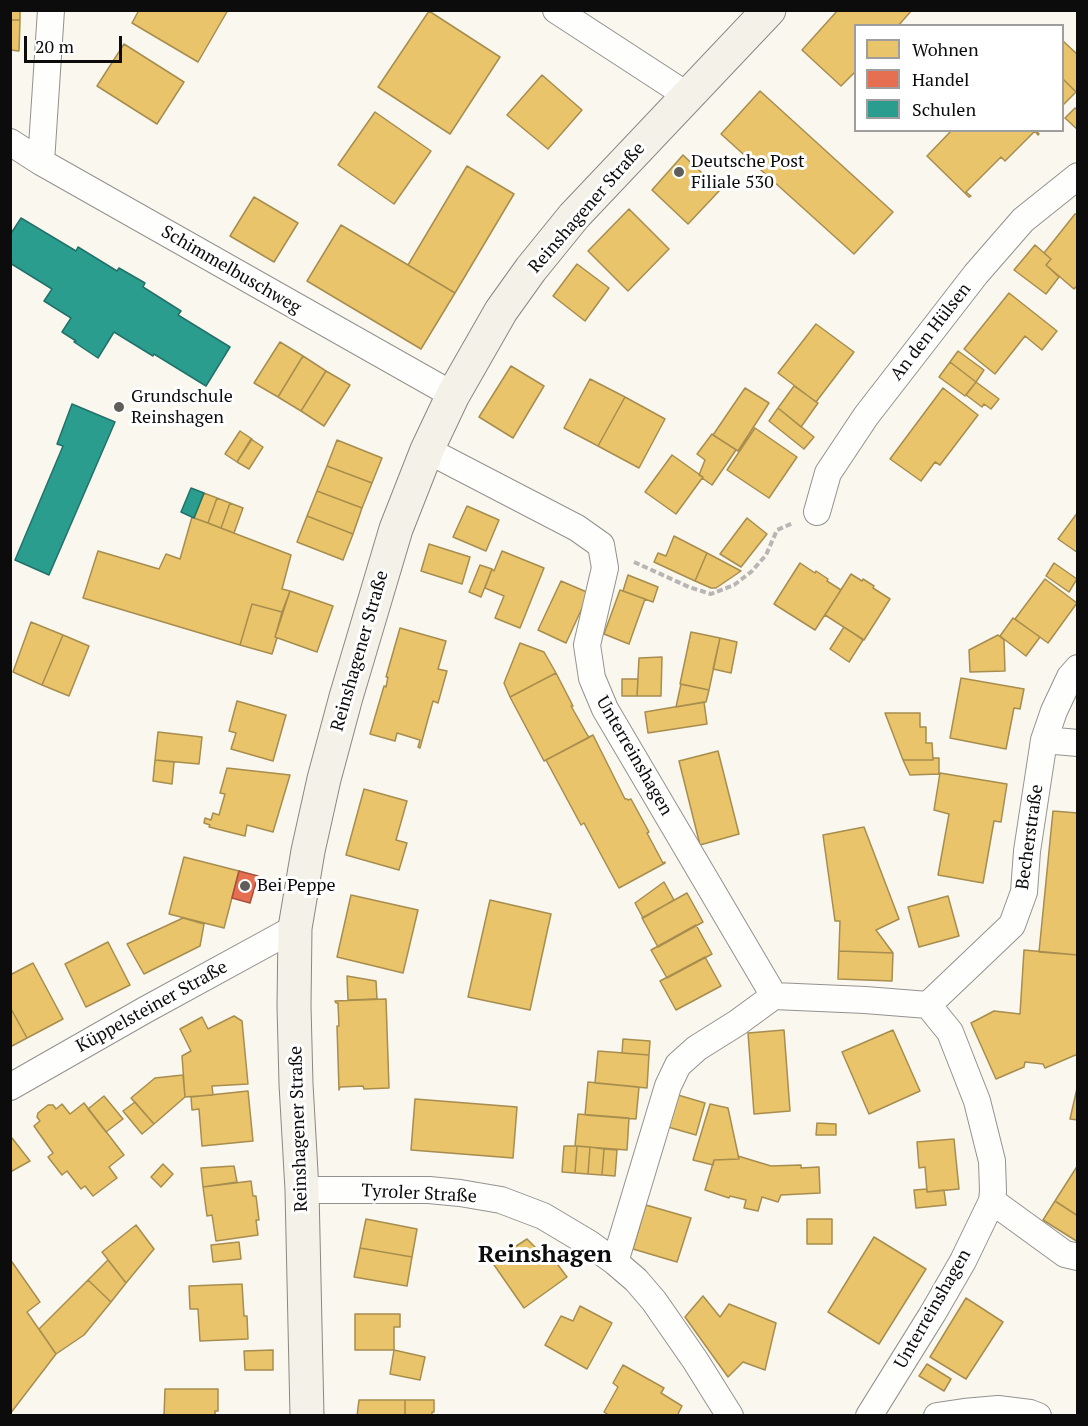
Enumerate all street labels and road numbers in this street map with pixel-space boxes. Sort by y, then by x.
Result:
street label: Reinshagener Straße [524,138,650,278]
street label: Schimmelbuschweg [157,221,305,319]
street label: An den Hülsen [886,279,976,385]
street label: Reinshagener Straße [327,568,393,734]
street label: Unterreinshagen [591,693,677,819]
street label: Becherstraße [1012,783,1048,891]
street label: Küppelsteiner Straße [73,956,231,1058]
street label: Reinshagener Straße [285,1046,313,1212]
street label: Tyroler Straße [361,1180,477,1208]
street label: Unterreinshagen [890,1246,976,1372]

